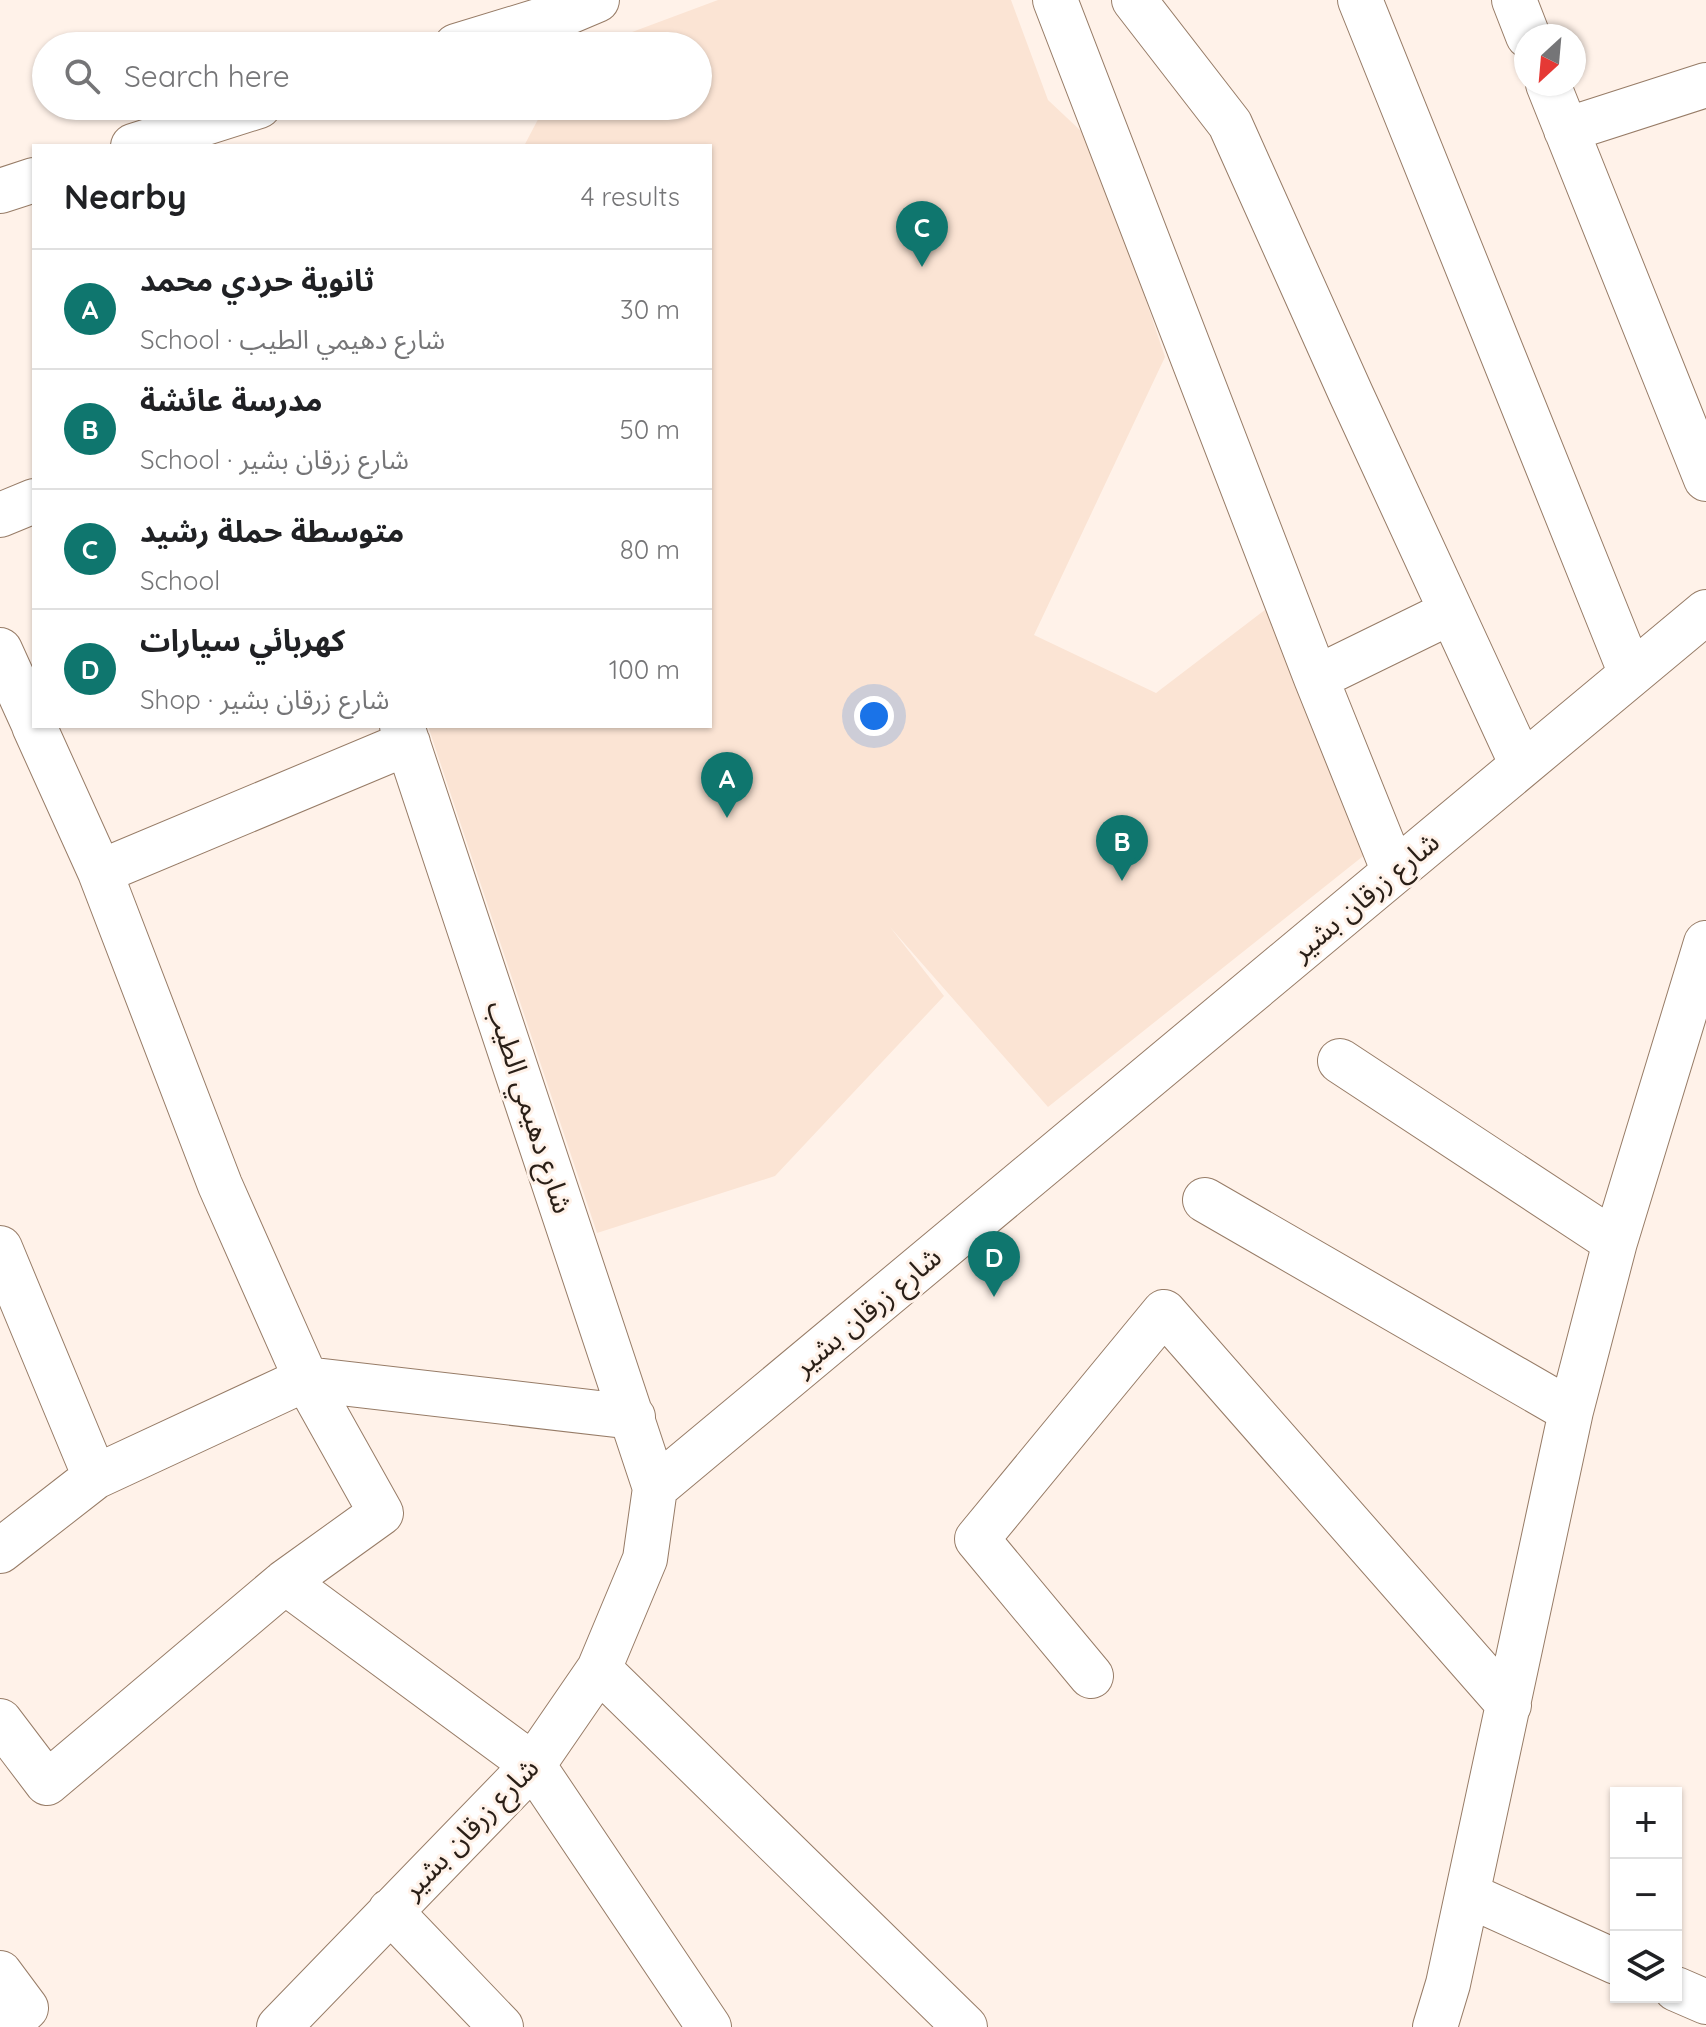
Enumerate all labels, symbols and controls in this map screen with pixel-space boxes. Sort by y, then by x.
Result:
north arrow [1514,24,1586,96]
search box [32,32,712,120]
icon: search [60,54,104,98]
text: Search here [124,57,290,95]
text: Nearby [64,175,187,218]
text: 4 results [581,180,680,213]
pin: C [896,201,948,267]
text: ثانوية حردي محمد [140,261,374,299]
text: A [82,293,98,326]
text: 30 m [620,293,680,326]
text: School · شارع دهيمي الطيب [140,323,445,356]
text: مدرسة عائشة [140,381,323,419]
text: B [81,413,99,446]
text: 50 m [620,413,680,446]
text: School · شارع زرقان بشير [140,443,409,476]
text: متوسطة حملة رشيد [140,512,404,550]
text: C [82,533,98,566]
text: 80 m [620,533,680,566]
text: School [140,564,220,597]
text: كهربائي سيارات [140,621,345,659]
text: D [81,653,99,686]
text: 100 m [609,653,680,686]
text: Shop · شارع زرقان بشير [140,683,389,716]
your location [854,696,894,736]
pin: A [701,752,753,818]
pin: B [1096,815,1148,881]
street label: شارع زرقان بشير [1283,824,1448,971]
street label: شارع دهيمي الطيب [475,996,581,1219]
pin: D [968,1231,1020,1297]
street label: شارع زرقان بشير [785,1239,950,1386]
street label: شارع زرقان بشير [393,1750,548,1909]
map controls [1610,1787,1682,2003]
button: + [1610,1787,1682,1859]
button: − [1610,1859,1682,1931]
button: layers [1610,1931,1682,2003]

